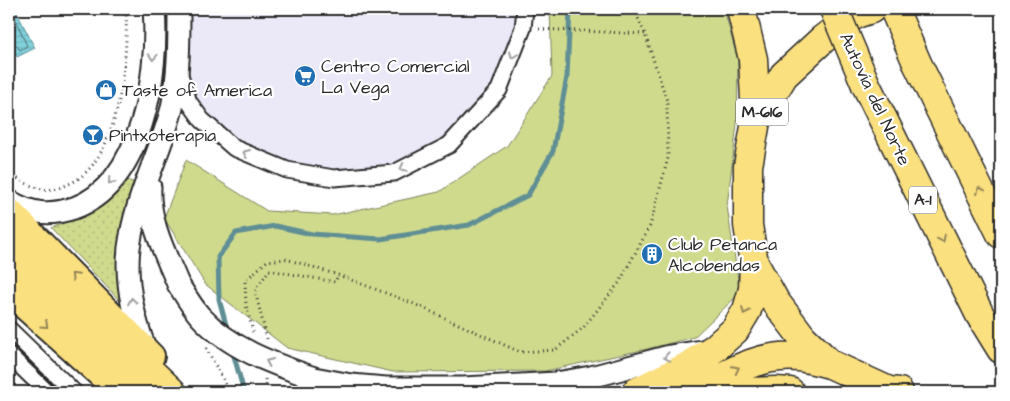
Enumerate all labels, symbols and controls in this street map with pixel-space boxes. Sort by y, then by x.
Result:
street label: Autovía del Norte [833,29,917,170]
one-way arrow [508,51,518,59]
one-way arrow [148,54,159,62]
place label: Centro Comercial La Vega [321,54,470,101]
supermarket icon: Centro Comercial La Vega [293,64,317,88]
shop icon: Taste of America [94,78,118,102]
place label: Taste of America [122,78,272,103]
road number: M-616 [736,98,788,125]
bar icon: Pintxoterapia [81,123,105,147]
place label: Pintxoterapia [109,123,216,148]
one-way arrow [242,149,251,160]
one-way arrow [399,162,408,172]
one-way arrow [108,176,117,185]
road number: A-1 [909,186,937,214]
one-way arrow [975,186,986,195]
place label: Club Petanca Alcobendas [668,232,777,278]
one-way arrow [936,234,946,243]
building icon: Club Petanca Alcobendas [640,242,664,266]
one-way arrow [71,273,80,282]
one-way arrow [127,297,137,306]
one-way arrow [741,306,752,315]
one-way arrow [39,320,48,329]
one-way arrow [663,351,672,362]
one-way arrow [265,357,274,368]
one-way arrow [730,365,739,375]

